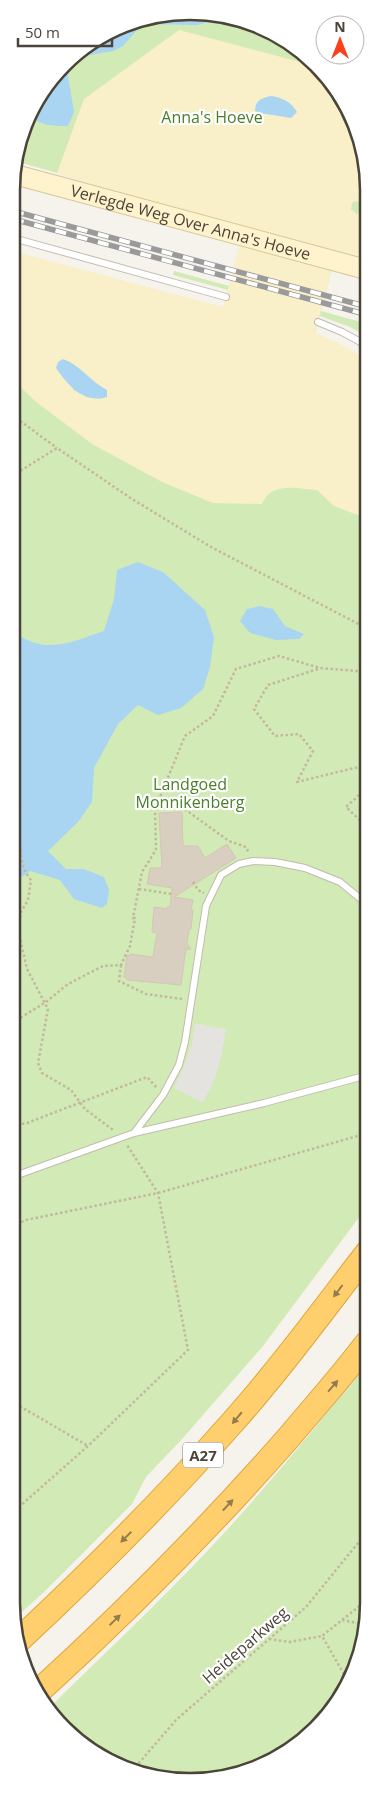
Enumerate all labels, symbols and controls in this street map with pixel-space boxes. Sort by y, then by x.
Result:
scale bar [18,15,111,47]
north arrow [315,15,365,65]
text: N [334,17,346,36]
text: 50 m [25,22,60,42]
park label: Anna's Hoeve [161,106,263,128]
street label: Verlegde Weg Over Anna's Hoeve [68,179,313,265]
park label: Landgoed Monnikenberg [136,773,245,813]
one-way arrow [333,1284,343,1298]
one-way arrow [327,1380,339,1392]
one-way arrow [231,1411,242,1424]
road number: A27 [183,1442,223,1468]
one-way arrow [223,1498,234,1511]
one-way arrow [120,1530,132,1542]
street label: Heideparkweg [197,1601,293,1688]
one-way arrow [108,1614,120,1626]

